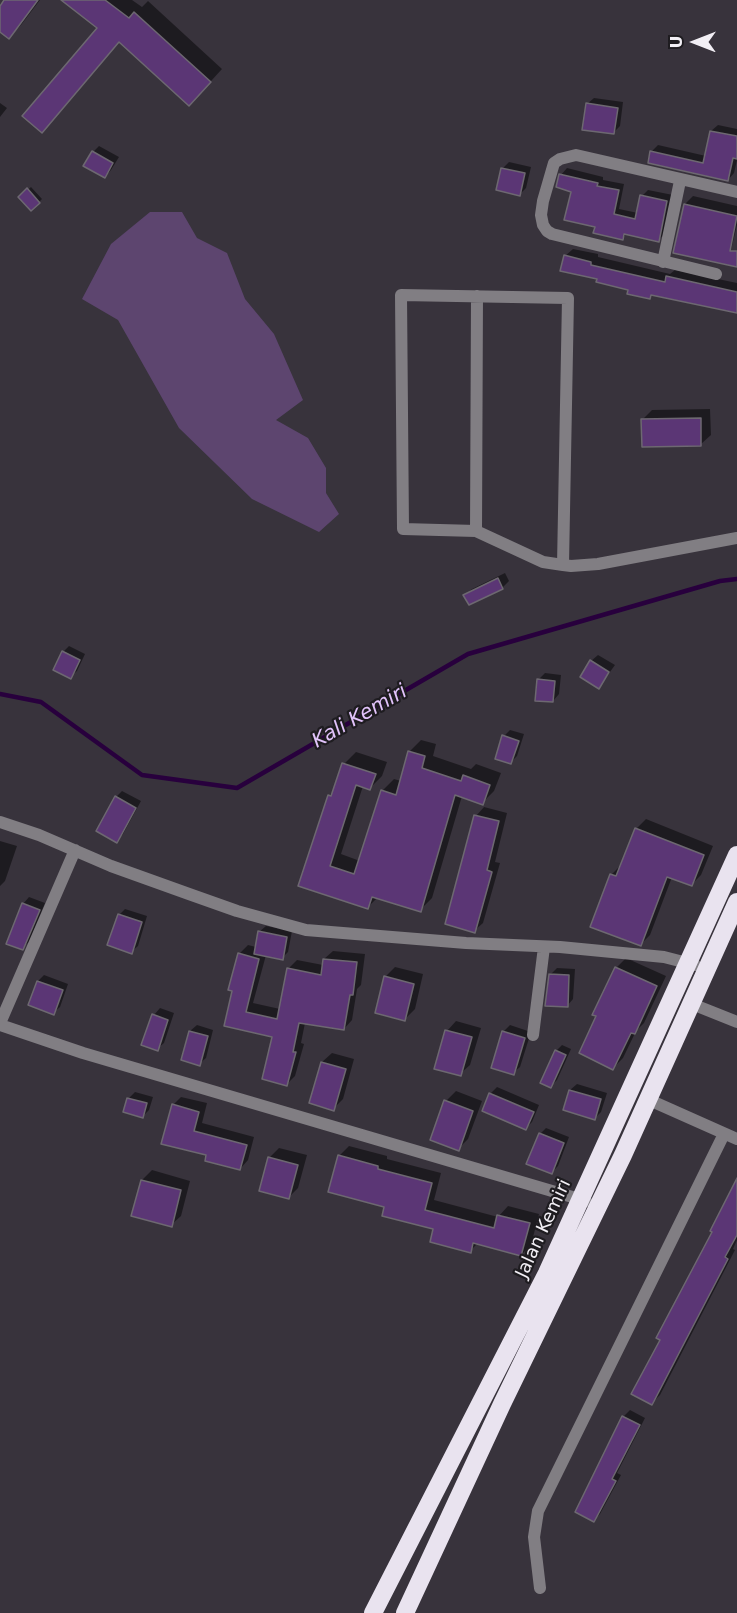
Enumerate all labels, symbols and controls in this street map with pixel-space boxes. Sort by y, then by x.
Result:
north arrow [665,12,725,72]
text: U [667,36,686,49]
water label: Kali Kemiri [308,680,412,754]
street label: Jalan Kemiri [512,1176,576,1282]

